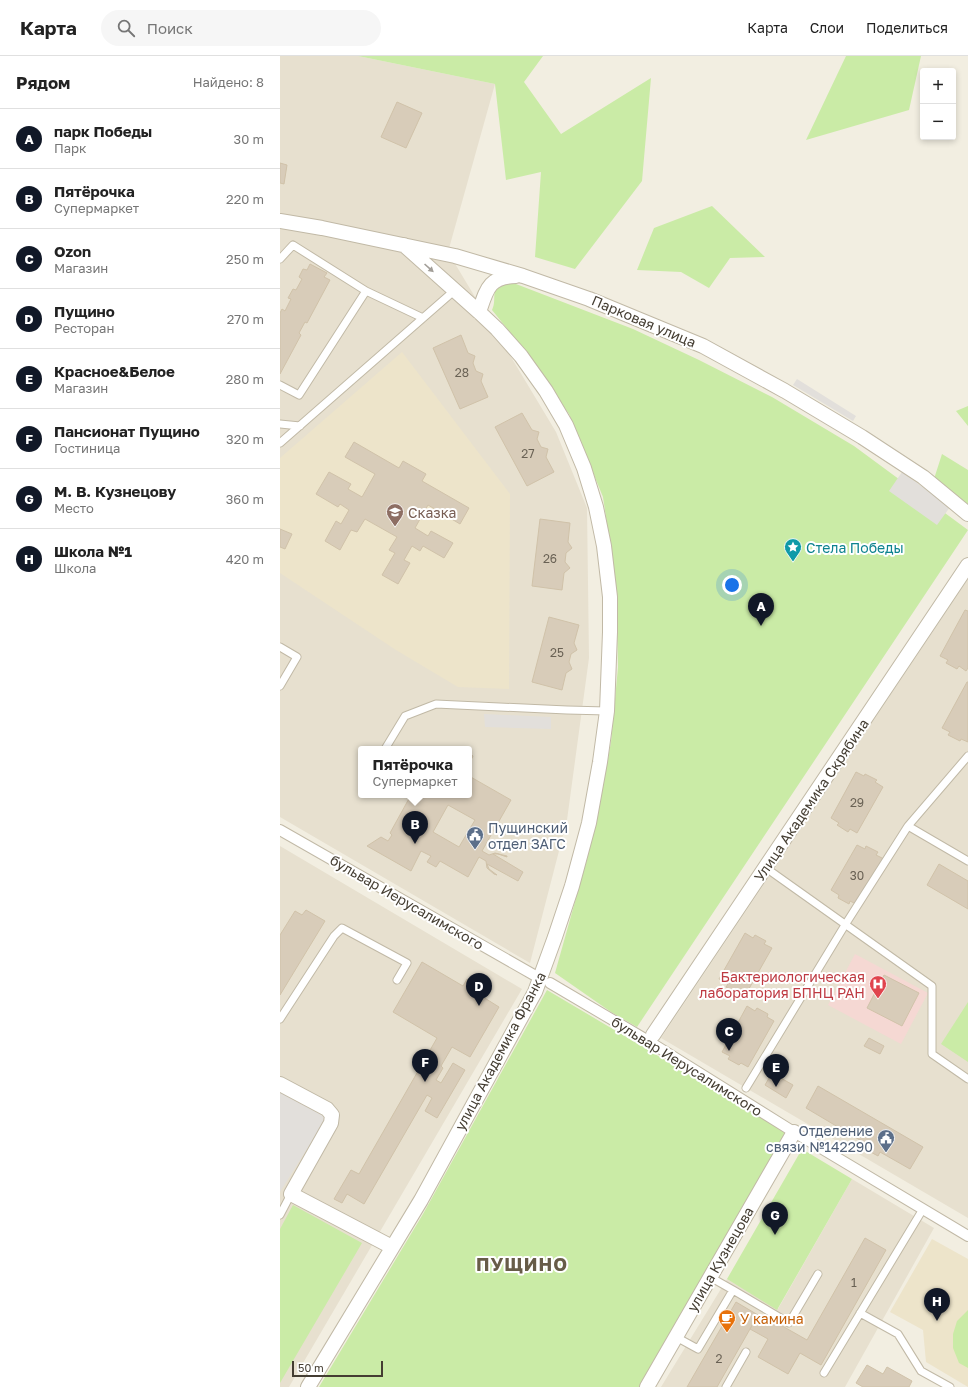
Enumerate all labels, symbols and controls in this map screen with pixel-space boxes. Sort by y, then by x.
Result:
search box [101,10,381,46]
text: Карта [20,16,77,39]
icon: search [115,17,137,39]
text: Поиск [147,19,193,37]
text: Карта [747,19,788,36]
text: Слои [810,19,844,36]
text: Поделиться [866,19,948,36]
map controls [920,68,956,140]
button: + [920,68,956,104]
text: Рядом [16,72,70,93]
text: Найдено: 8 [193,74,264,90]
button: − [920,104,956,140]
text: парк Победы [54,122,152,140]
text: A [24,131,34,147]
text: 30 m [234,131,264,147]
text: Парк [54,140,87,156]
text: Пятёрочка [54,182,135,200]
text: B [24,191,34,207]
text: 220 m [226,191,264,207]
text: Супермаркет [54,200,139,216]
text: Ozon [54,242,91,260]
text: C [24,251,34,267]
text: 250 m [226,251,264,267]
text: Магазин [54,260,108,276]
one-way arrow [424,263,435,272]
street label: Парковая улица [589,291,699,351]
text: Пущино [54,302,115,320]
text: D [24,311,34,327]
text: 270 m [227,311,264,327]
text: Ресторан [54,320,114,336]
text: Красное&Белое [54,362,175,380]
house number: 28 [455,365,469,380]
text: E [25,371,33,387]
text: 280 m [226,371,264,387]
text: Магазин [54,380,108,396]
text: Пансионат Пущино [54,422,200,440]
text: F [25,431,33,447]
text: 320 m [226,431,264,447]
text: Гостиница [54,440,120,456]
house number: 27 [521,446,535,461]
text: М. В. Кузнецову [54,482,176,500]
text: G [24,491,34,507]
text: 360 m [226,491,264,507]
text: Место [54,500,94,516]
school or university icon: Сказка [385,502,405,527]
place label: Сказка [408,504,457,521]
place icon: Стела Победы [783,537,803,562]
place label: Стела Победы [806,539,904,556]
text: Школа №1 [54,542,132,560]
text: H [24,551,34,567]
text: 420 m [226,551,264,567]
house number: 26 [543,551,557,566]
text: Школа [54,560,96,576]
your location [722,575,742,595]
pin: A [748,593,774,626]
house number: 25 [550,645,564,660]
street label: Улица Академика Скрябина [750,715,872,885]
popup [358,746,472,798]
text: Пятёрочка [372,755,453,773]
text: Супермаркет [372,773,458,789]
house number: 29 [850,795,864,810]
pin: B [402,811,428,844]
place label: Пущинский отдел ЗАГС [488,819,568,852]
public building icon: Пущинский отдел ЗАГС [465,825,485,850]
street label: бульвар Иерусалимского [327,851,487,953]
house number: 30 [850,868,864,883]
place label: Бактериологическая лаборатория БПНЦ РАН [699,968,865,1001]
street label: улица Академика Франка [451,969,549,1133]
pin: D [466,973,492,1006]
hospital icon: Бактериологическая лаборатория БПНЦ РАН [868,974,888,999]
street label: бульвар Иерусалимского [608,1013,766,1119]
pin: C [716,1018,742,1051]
pin: F [412,1049,438,1082]
pin: E [763,1054,789,1087]
place label: Отделение связи №142290 [766,1122,873,1155]
public building icon: Отделение связи №142290 [876,1128,896,1153]
pin: G [762,1202,788,1235]
street label: улица Кузнецова [683,1204,757,1314]
district label: ПУЩИНО [476,1253,568,1275]
house number: 1 [851,1275,857,1290]
pin: H [924,1288,950,1321]
cafe icon: У камина [717,1308,737,1333]
place label: У камина [740,1310,804,1327]
house number: 2 [716,1351,723,1366]
scale bar [292,1359,383,1378]
text: 50 m [298,1361,324,1374]

